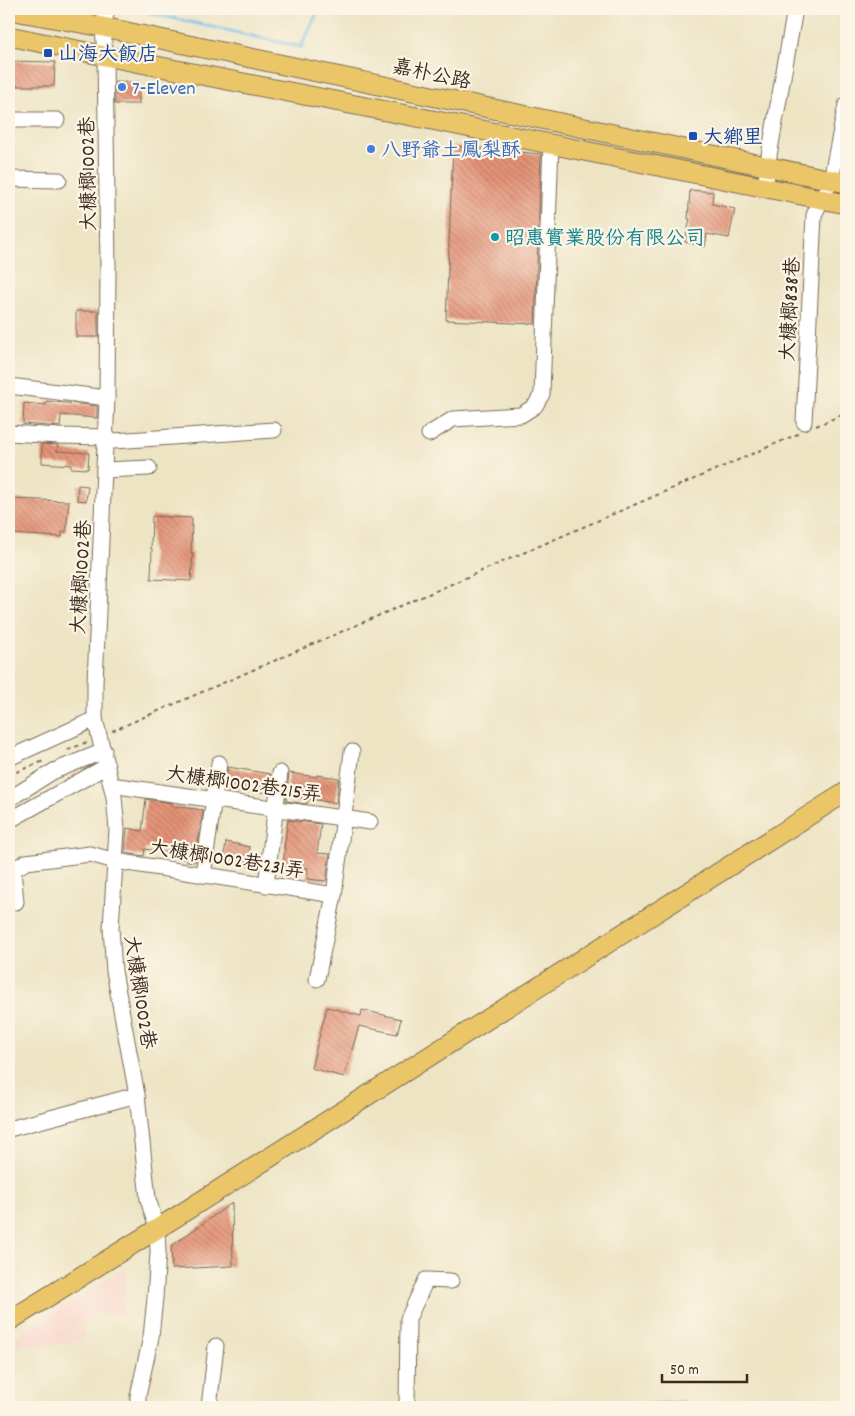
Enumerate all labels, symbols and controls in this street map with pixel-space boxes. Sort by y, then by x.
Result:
place label: 山海大飯店 [58,42,158,70]
marker: 山海大飯店 [42,47,54,59]
street label: 嘉朴公路 [389,54,474,98]
place label: 7-Eleven [132,76,196,104]
marker: 7-Eleven [116,81,128,93]
street label: 大槺榔1002巷 [75,115,105,232]
place label: 大鄉里 [703,125,763,153]
marker: 大鄉里 [687,130,699,142]
place label: 八野爺土鳳梨酥 [381,138,521,166]
marker: 八野爺土鳳梨酥 [365,143,377,155]
place label: 昭惠實業股份有限公司 [505,226,705,254]
marker: 昭惠實業股份有限公司 [489,231,501,243]
street label: 大槺榔838巷 [775,255,809,362]
street label: 大槺榔1002巷 [66,518,100,635]
street label: 大槺榔1002巷215弄 [164,761,323,811]
street label: 大槺榔1002巷231弄 [147,835,306,887]
street label: 大槺榔1002巷 [115,934,161,1052]
scale bar [662,1351,748,1383]
text: 50 m [670,1360,699,1382]

